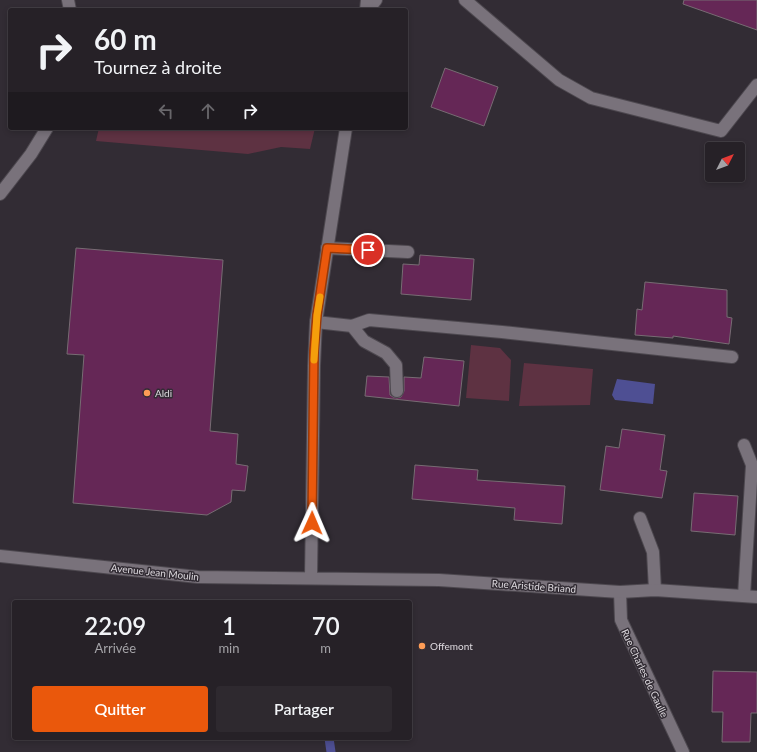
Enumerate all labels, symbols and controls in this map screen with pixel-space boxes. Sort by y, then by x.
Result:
text: 60 m [94,22,157,56]
icon: right [28,24,80,76]
text: Tournez à droite [94,56,222,78]
icon: left [155,100,177,122]
icon: ahead [197,100,219,122]
icon: right [239,100,261,122]
north arrow [705,142,745,182]
map controls [705,142,745,182]
pin [351,233,385,267]
icon: arrive [357,239,379,261]
place label: Aldi [155,387,172,399]
marker: Aldi [142,388,152,398]
position arrow [291,502,333,544]
street label: Avenue Jean Moulin [110,561,200,583]
street label: Rue Aristide Briand [491,577,577,595]
text: 22:09 [84,611,146,640]
text: 1 [222,611,236,640]
text: 70 [312,611,340,640]
street label: Rue Charles de Gaulle [619,627,671,719]
text: Arrivée [94,640,136,656]
text: min [218,640,239,656]
text: m [320,640,331,656]
place label: Offemont [430,640,473,652]
marker: Offemont [417,641,427,651]
button: Quitter [32,686,208,732]
button: Partager [216,686,392,732]

